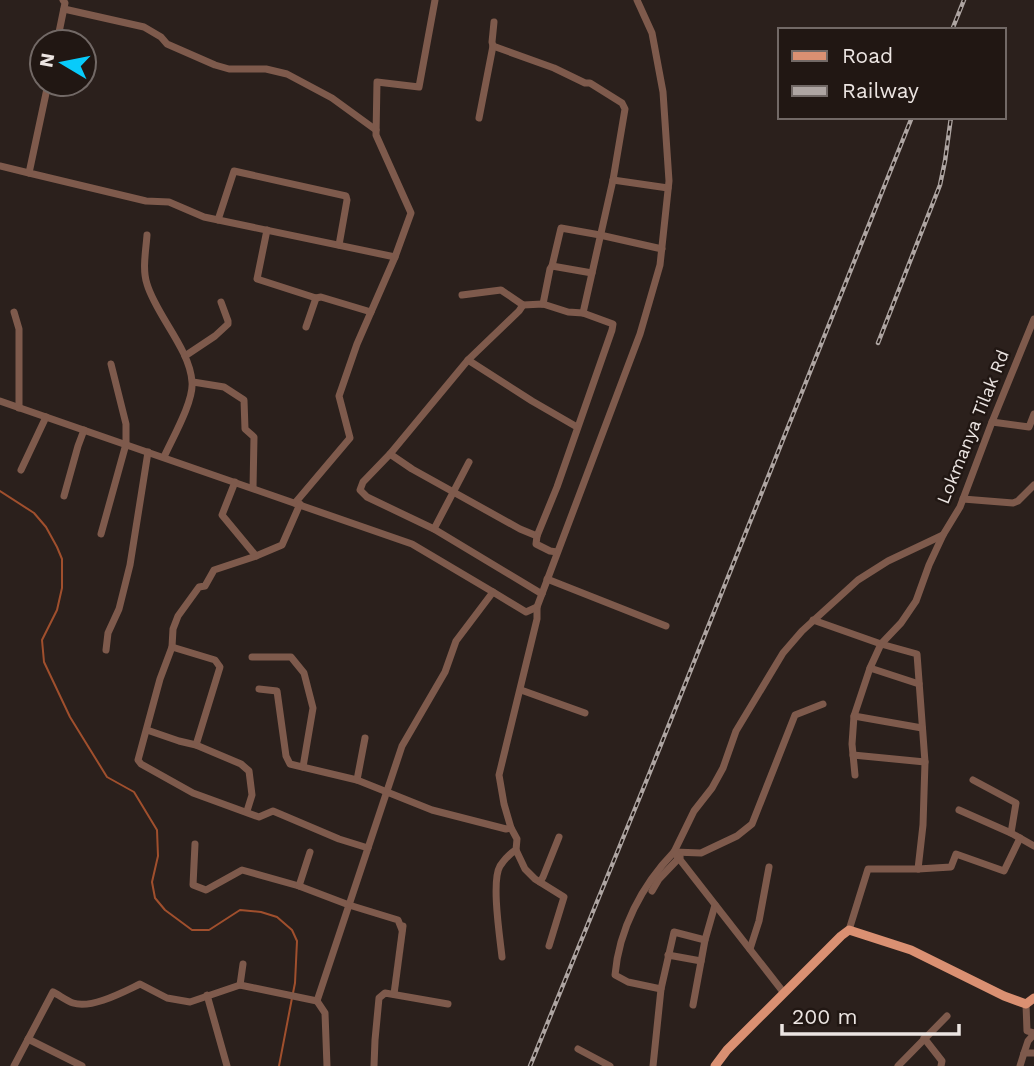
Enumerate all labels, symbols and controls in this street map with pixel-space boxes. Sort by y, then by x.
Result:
north arrow [28,28,98,98]
legend [778,28,1006,119]
text: Road [842,43,893,68]
text: N [34,51,59,69]
text: Railway [842,78,919,103]
street label: Lokmanya Tilak Rd [932,347,1013,507]
scale bar [782,992,959,1036]
text: 200 m [792,1004,858,1029]

